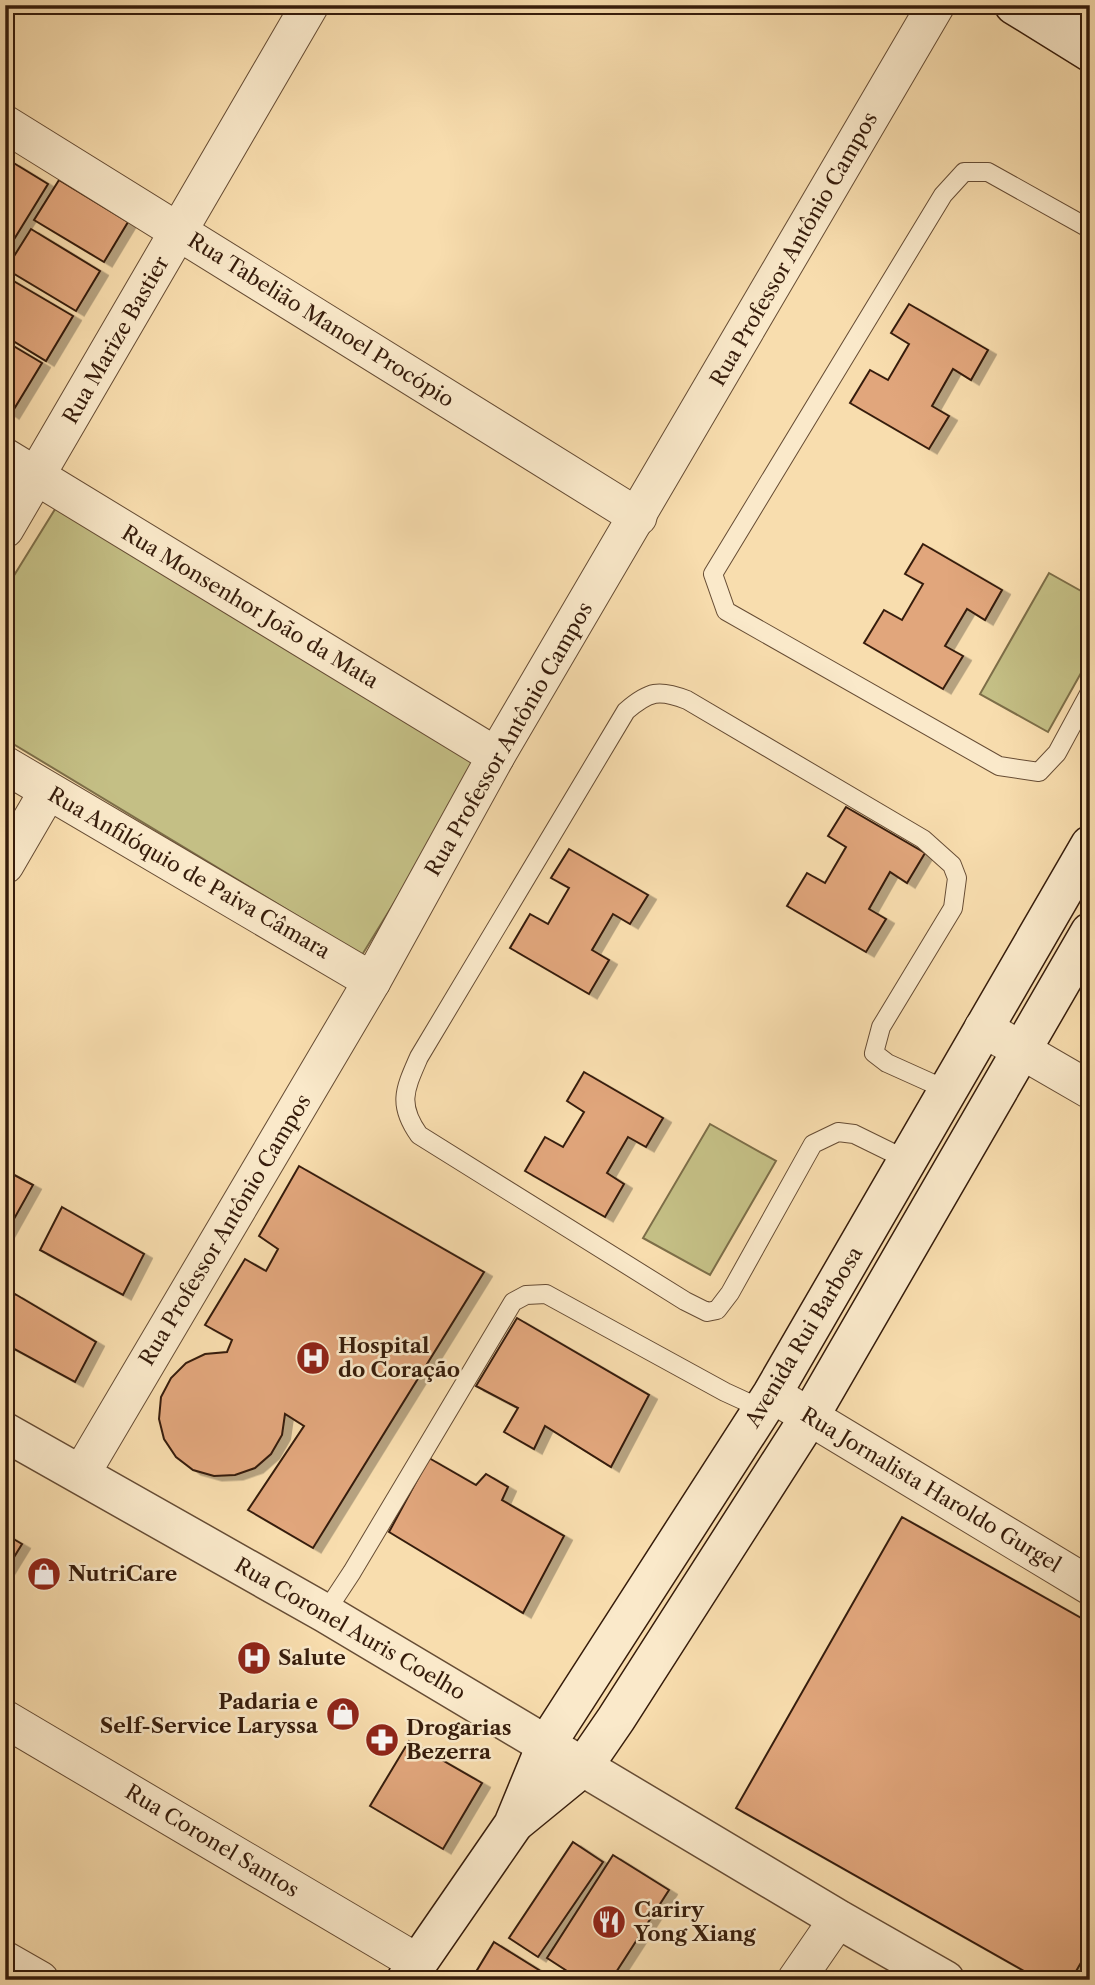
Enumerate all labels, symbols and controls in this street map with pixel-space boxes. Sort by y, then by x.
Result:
street label: Rua Professor Antônio Campos [705,107,882,390]
street label: Rua Tabelião Manoel Procópio [184,227,459,412]
street label: Rua Marize Bastier [57,251,174,428]
street label: Rua Monsenhor João da Mata [117,520,384,694]
street label: Rua Professor Antônio Campos [420,597,597,880]
street label: Rua Anfilóquio de Paiva Câmara [44,781,335,964]
street label: Rua Professor Antônio Campos [133,1090,316,1370]
street label: Avenida Rui Barbosa [739,1241,868,1432]
place label: Hospital do Coração [338,1333,460,1382]
hospital icon: Hospital do Coração [294,1339,332,1377]
street label: Rua Jornalista Haroldo Gurgel [797,1402,1066,1577]
street label: Rua Coronel Auris Coelho [230,1552,470,1705]
shop icon: NutriCare [25,1555,63,1593]
place label: NutriCare [68,1561,177,1586]
hospital icon: Salute [235,1639,273,1677]
place label: Salute [278,1645,346,1670]
place label: Padaria e Self-Service Laryssa [100,1689,319,1738]
shop icon: Padaria e Self-Service Laryssa [324,1695,362,1733]
place label: Drogarias Bezerra [406,1715,512,1764]
pharmacy icon: Drogarias Bezerra [363,1721,401,1759]
street label: Rua Coronel Santos [121,1779,304,1902]
place label: Cariry Yong Xiang [633,1897,757,1946]
restaurant icon: Cariry Yong Xiang [590,1903,628,1941]

